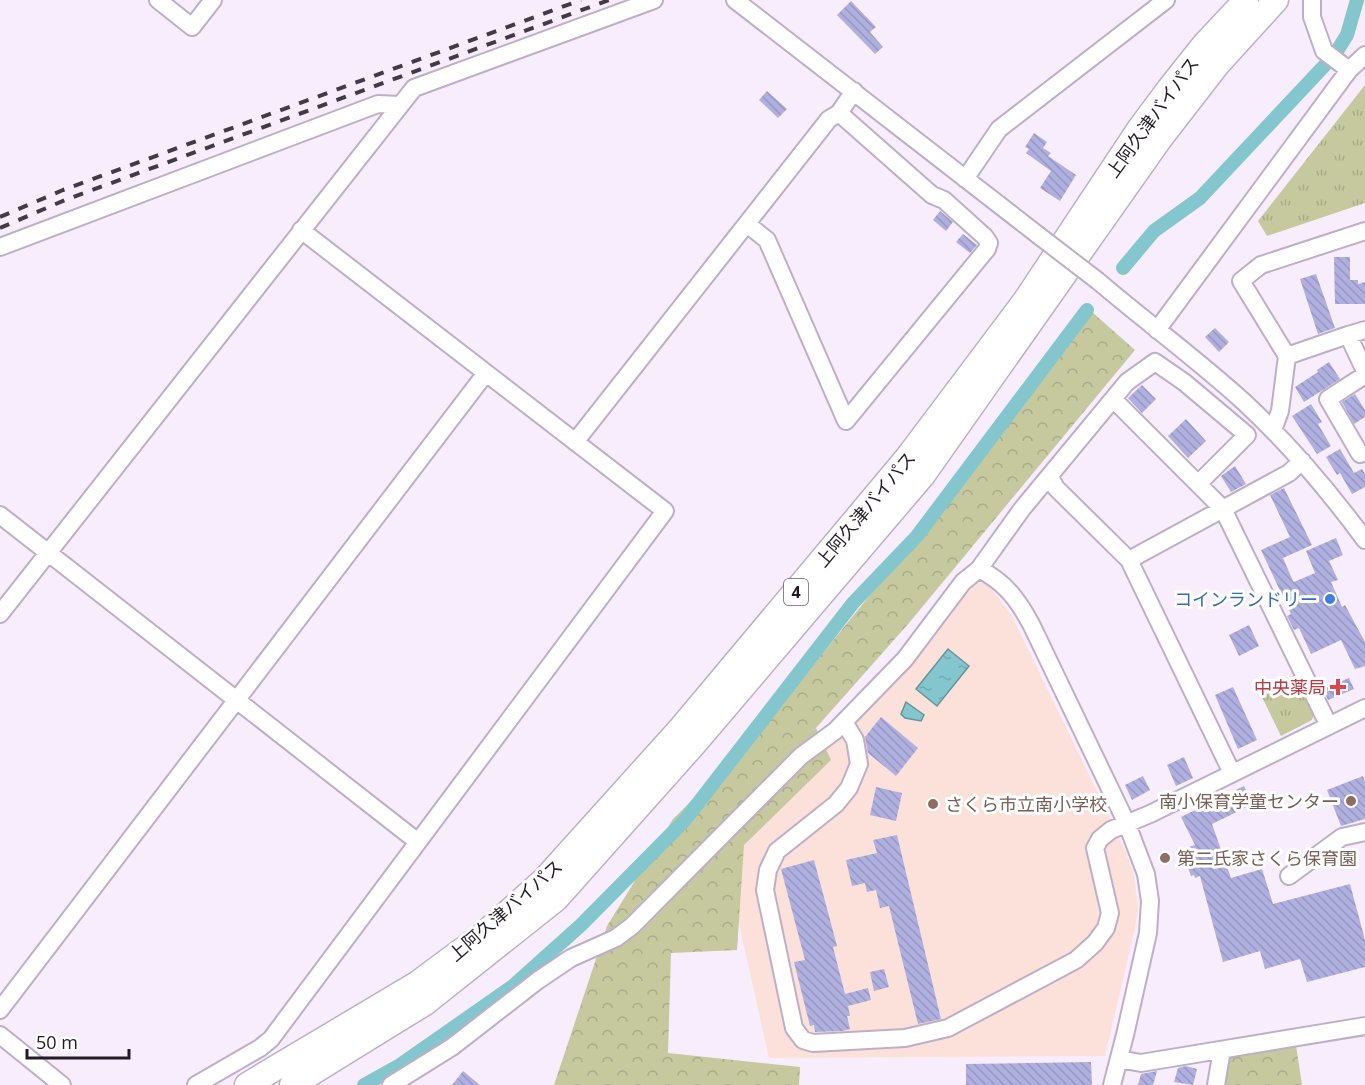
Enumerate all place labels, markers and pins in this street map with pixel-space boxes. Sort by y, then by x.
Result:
place label: コインランドリー [1174,587,1318,611]
marker: コインランドリー [1323,592,1337,606]
place label: 中央薬局 [1254,675,1326,699]
marker: 中央薬局 [1331,680,1345,694]
place label: 南小保育学童センター [1159,789,1339,813]
place label: さくら市立南小学校 [945,792,1107,816]
marker: 南小保育学童センター [1344,794,1358,808]
marker: さくら市立南小学校 [926,797,940,811]
place label: 第二氏家さくら保育園 [1177,846,1357,870]
marker: 第二氏家さくら保育園 [1158,851,1172,865]

